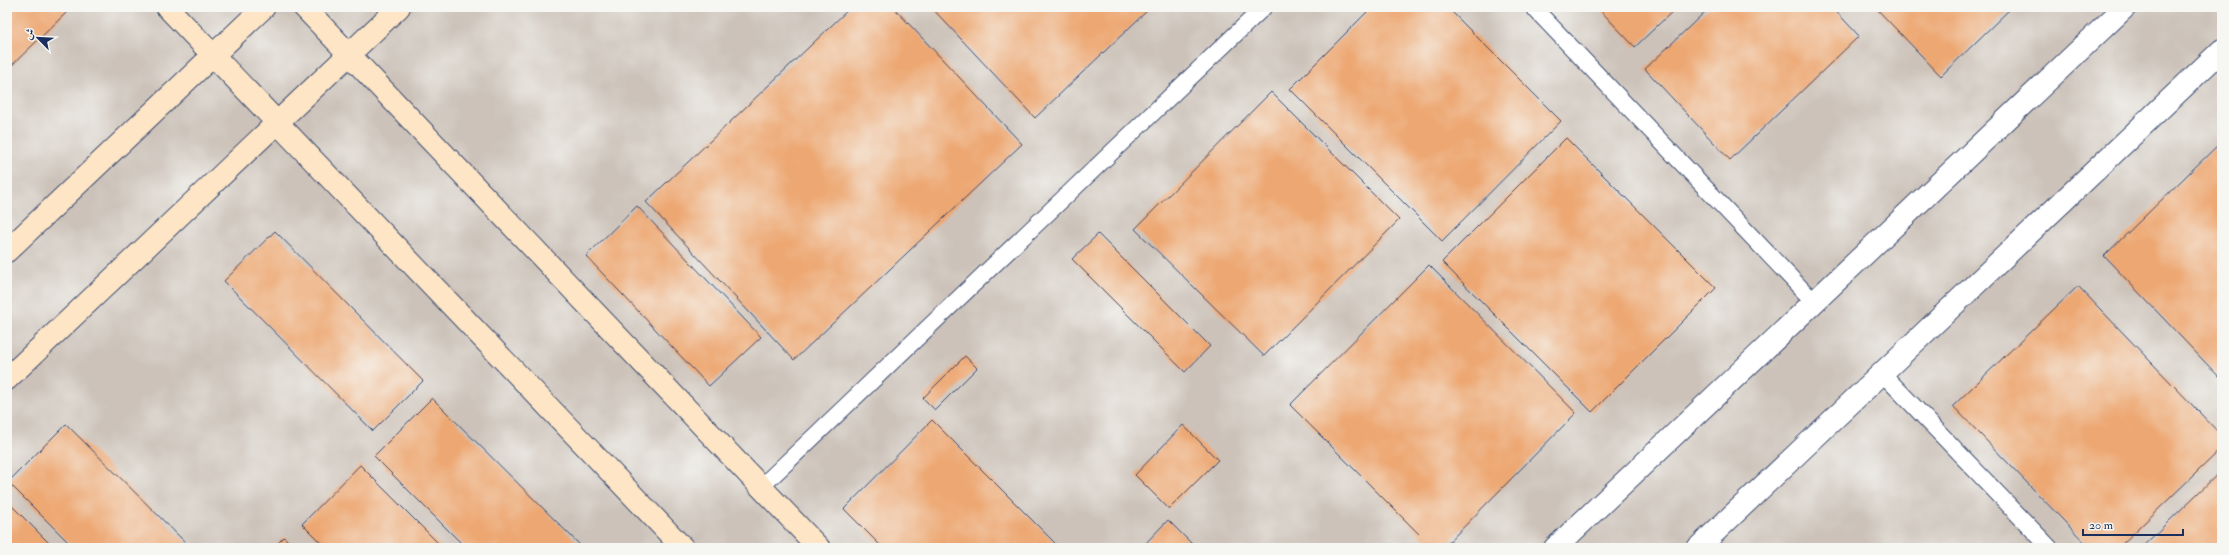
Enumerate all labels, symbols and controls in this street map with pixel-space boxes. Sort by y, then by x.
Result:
north arrow [18,18,58,58]
text: ش [21,26,38,42]
scale bar [2083,511,2183,537]
text: 20 m [2089,518,2114,533]

